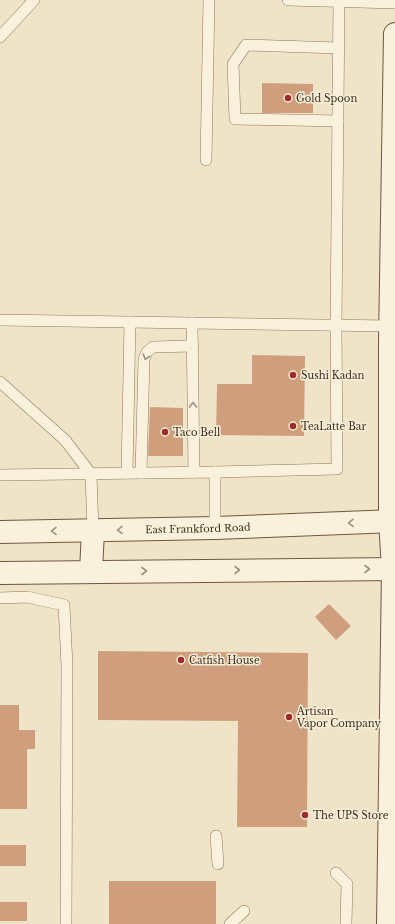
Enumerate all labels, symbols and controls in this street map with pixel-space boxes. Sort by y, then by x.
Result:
place label: Gold Spoon [296,92,357,105]
marker: Gold Spoon [283,93,293,103]
one-way arrow [142,354,151,361]
place label: Sushi Kadan [301,369,364,382]
marker: Sushi Kadan [288,370,298,380]
one-way arrow [189,402,197,408]
place label: TeaLatte Bar [301,420,366,433]
marker: TeaLatte Bar [288,421,298,431]
place label: Taco Bell [173,426,220,439]
marker: Taco Bell [160,427,170,437]
one-way arrow [348,519,354,527]
street label: East Frankford Road [145,521,251,536]
one-way arrow [117,526,123,534]
one-way arrow [51,527,57,536]
one-way arrow [364,565,370,574]
one-way arrow [234,566,240,574]
one-way arrow [141,567,147,575]
place label: Catfish House [189,654,260,667]
marker: Catfish House [176,655,186,665]
place label: Artisan Vapor Company [296,705,381,730]
marker: Artisan Vapor Company [284,712,294,722]
place label: The UPS Store [313,809,389,822]
marker: The UPS Store [300,810,310,820]

